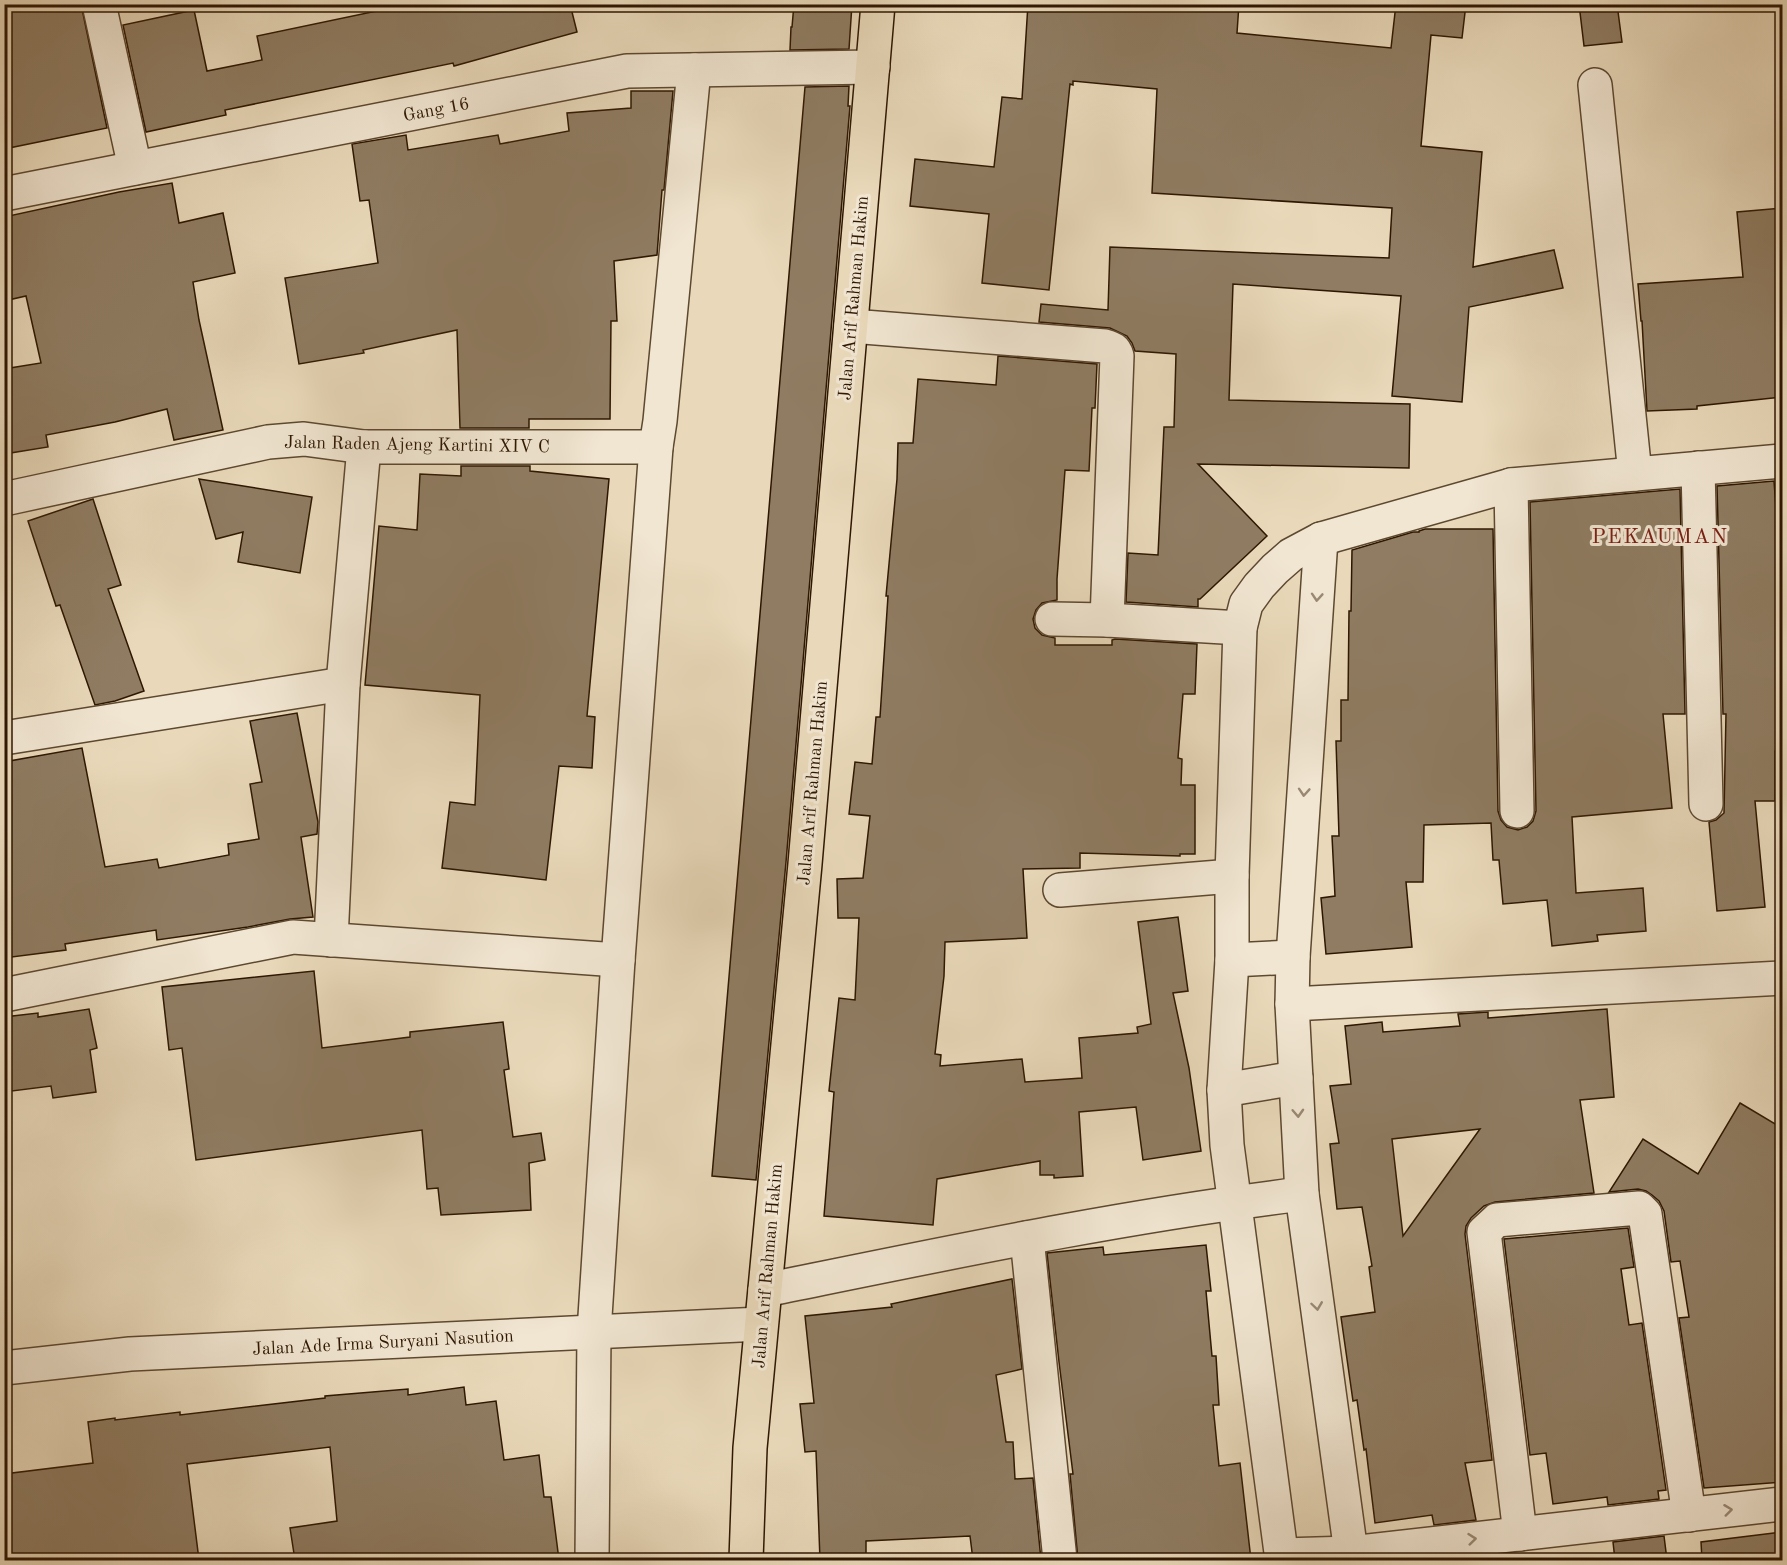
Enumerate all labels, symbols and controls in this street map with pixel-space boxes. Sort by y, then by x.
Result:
street label: Gang 16 [401,95,471,125]
street label: Jalan Arif Rahman Hakim [836,195,872,401]
street label: Jalan Raden Ajeng Kartini XIV C [284,434,550,456]
district label: PEKAUMAN [1591,527,1729,548]
one-way arrow [1311,593,1324,602]
street label: Jalan Arif Rahman Hakim [795,680,831,886]
one-way arrow [1298,788,1311,797]
one-way arrow [1291,1108,1304,1117]
street label: Jalan Arif Rahman Hakim [750,1163,786,1369]
one-way arrow [1311,1302,1323,1311]
street label: Jalan Ade Irma Suryani Nasution [252,1327,515,1359]
one-way arrow [1724,1504,1733,1517]
one-way arrow [1467,1533,1477,1546]

